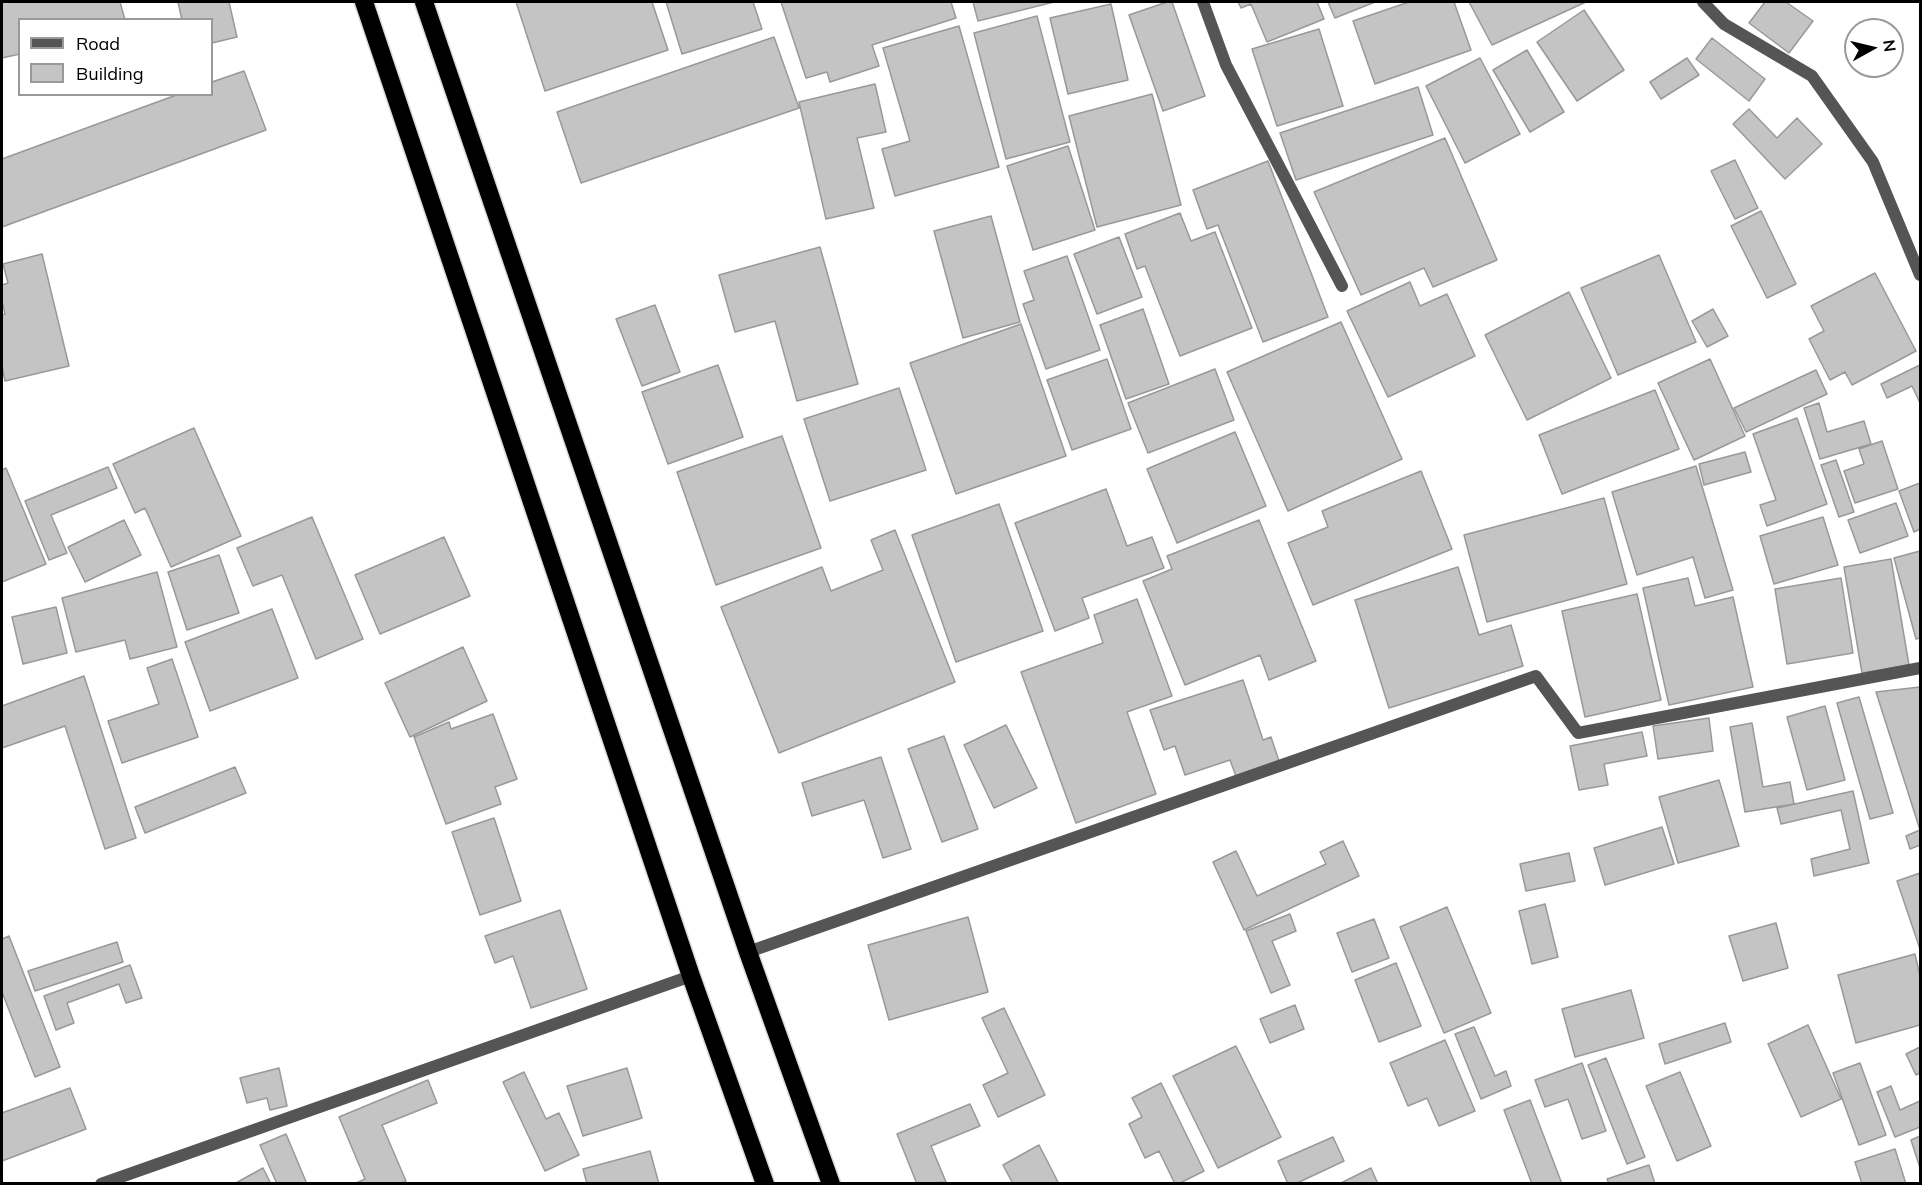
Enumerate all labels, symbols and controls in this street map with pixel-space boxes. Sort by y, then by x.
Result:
legend [18,18,213,96]
north arrow [1844,18,1904,78]
text: Road [76,32,120,55]
text: N [1879,38,1901,53]
text: Building [76,62,144,85]

